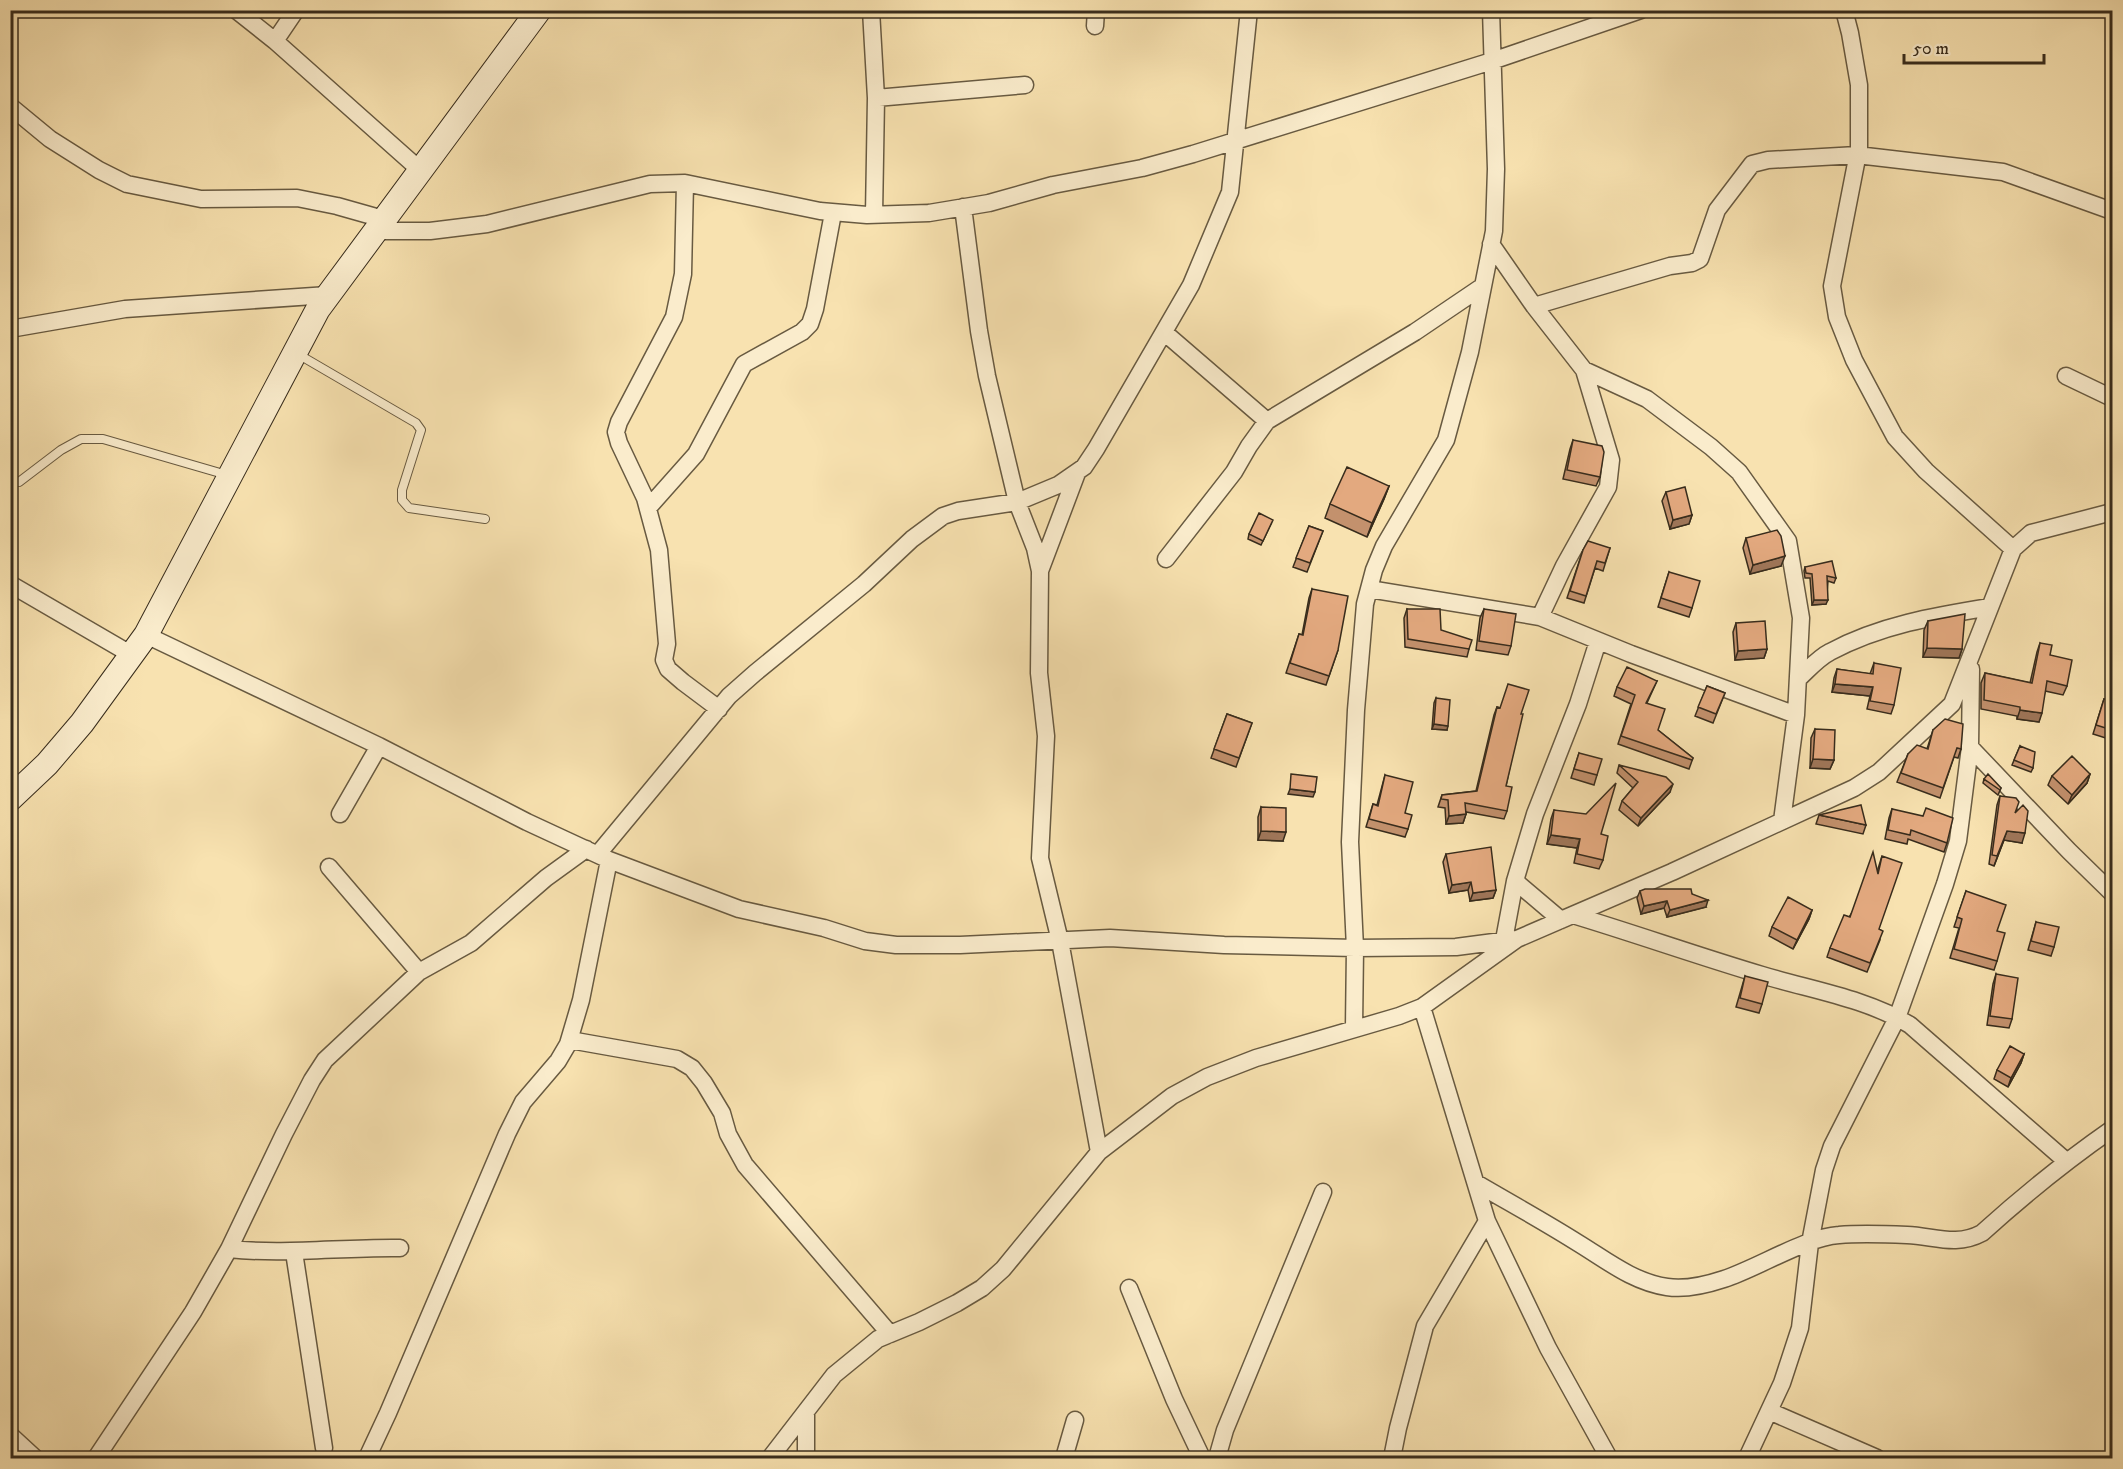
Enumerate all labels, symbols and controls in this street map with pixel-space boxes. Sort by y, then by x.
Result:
scale bar [1904,27,2044,65]
text: 50 m [1913,38,1949,60]

